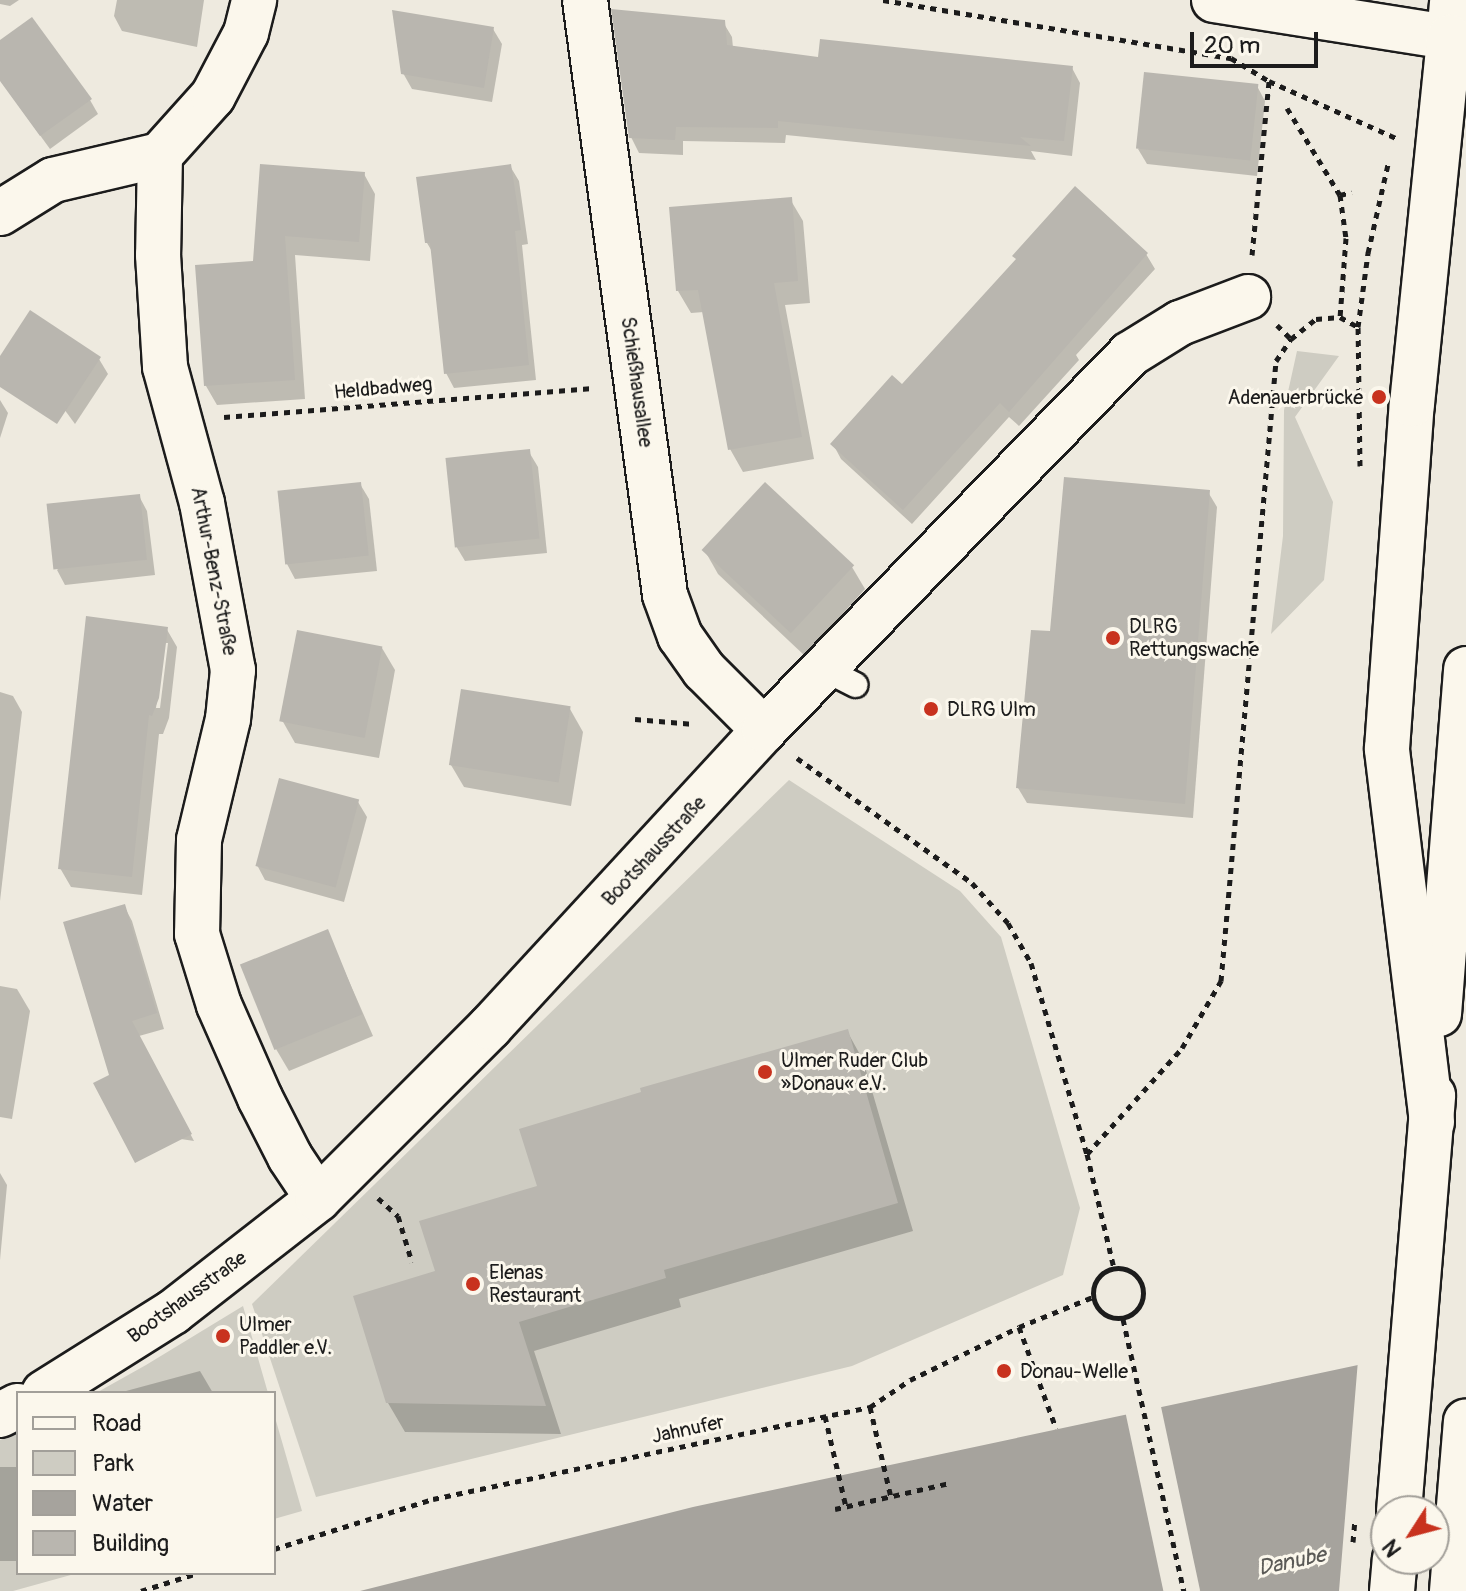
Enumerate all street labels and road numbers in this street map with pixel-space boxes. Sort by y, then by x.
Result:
street label: Schießhausallee [616,315,658,449]
street label: Heldbadweg [333,372,433,404]
street label: Arthur-Benz-Straße [186,485,242,657]
street label: Bootshausstraße [597,791,711,911]
street label: Bootshausstraße [123,1246,251,1348]
street label: Jahnufer [650,1410,726,1448]

